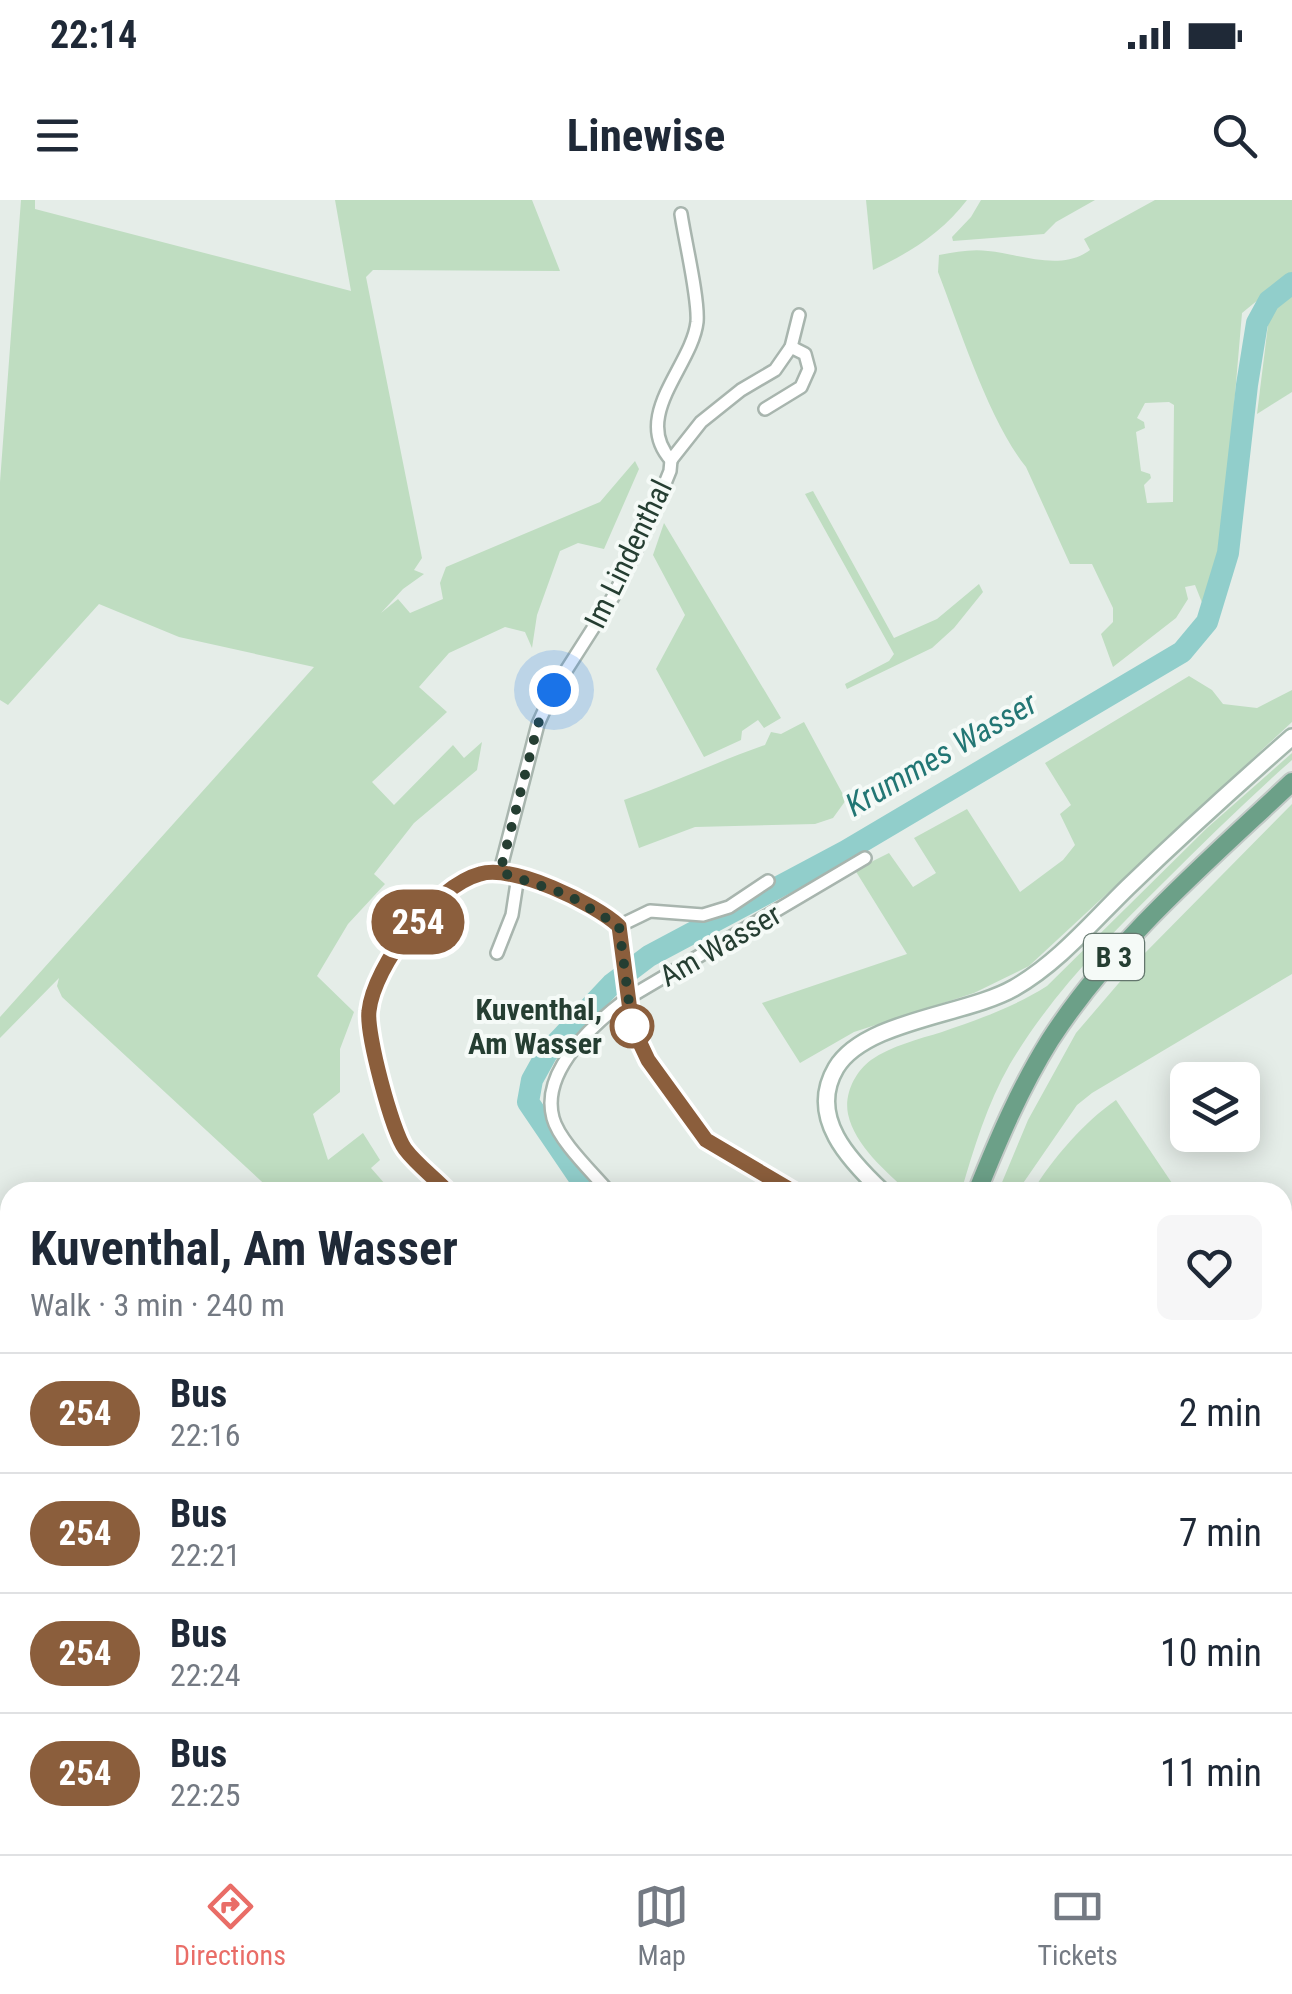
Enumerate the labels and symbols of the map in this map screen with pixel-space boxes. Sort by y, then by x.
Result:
street label: Im Lindenthal [577,474,679,634]
your location [529,665,579,715]
water label: Krummes Wasser [839,683,1045,824]
line badge: 254 [360,890,476,954]
street label: Am Wasser [653,896,787,994]
road number: B 3 [1084,934,1144,980]
place label: Kuventhal, Am Wasser [468,992,602,1061]
marker: Kuventhal, Am Wasser [611,1005,653,1047]

